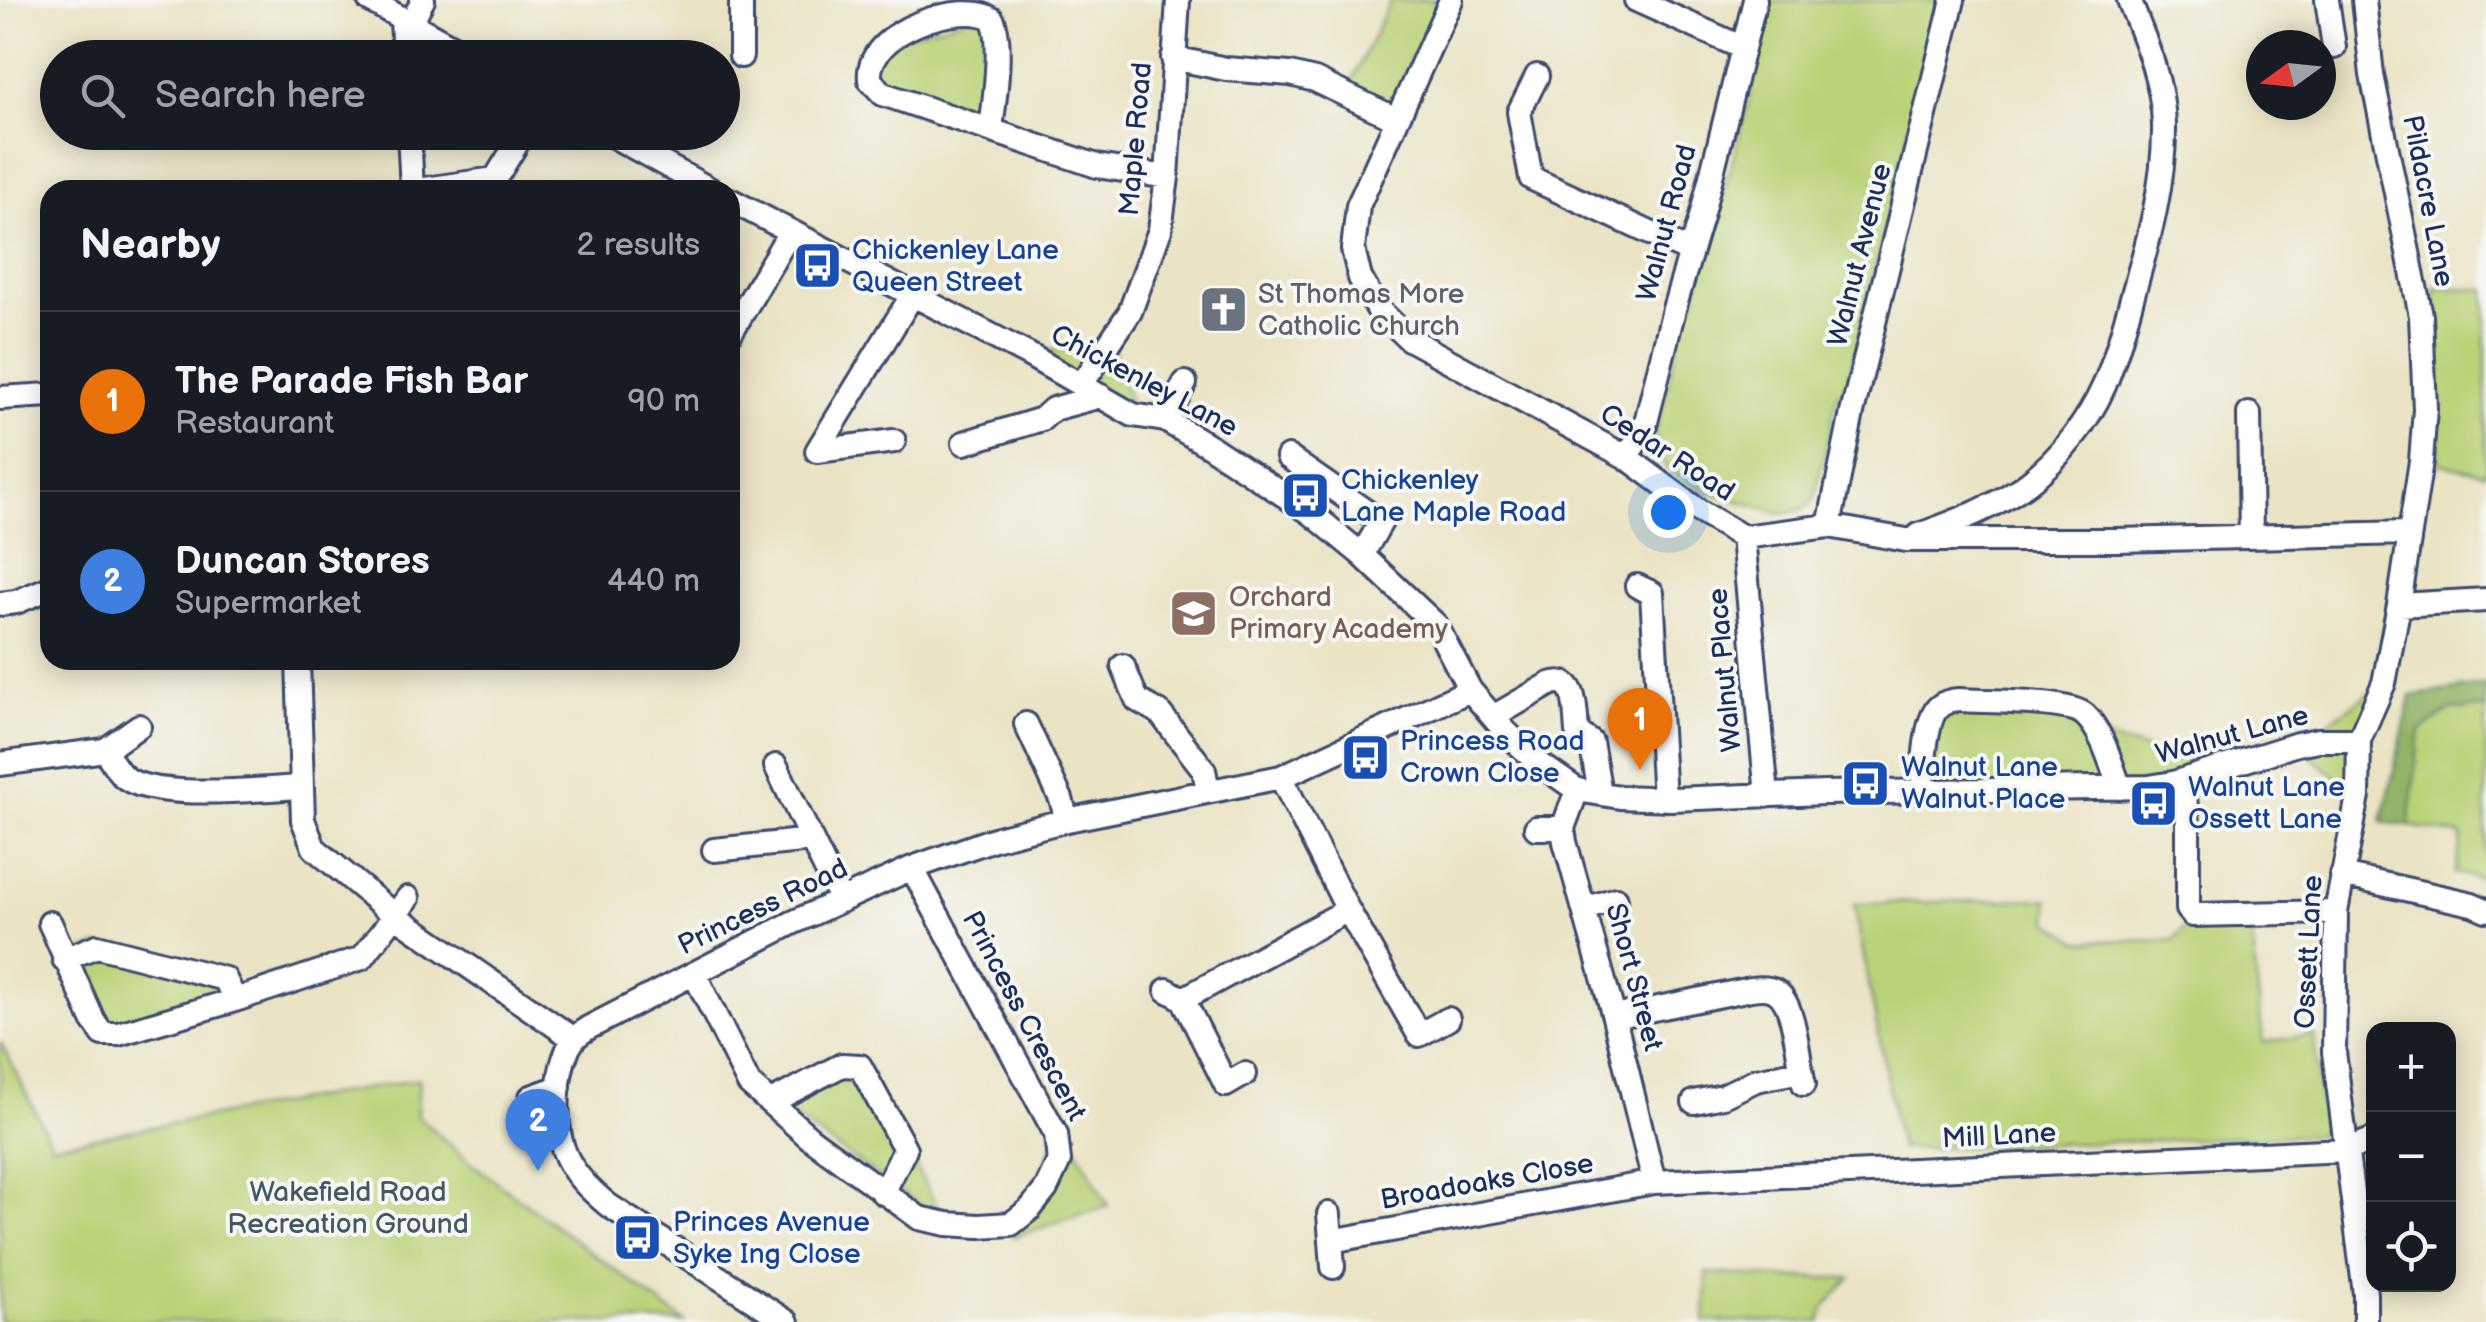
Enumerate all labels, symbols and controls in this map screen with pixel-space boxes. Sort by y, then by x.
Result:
north arrow [2246,30,2336,120]
search box [40,40,740,150]
street label: Maple Road [1113,61,1159,217]
icon: search [75,68,130,123]
text: Search here [155,73,366,118]
street label: Pildacre Lane [2395,112,2461,290]
street label: Walnut Road [1630,141,1704,305]
street label: Walnut Avenue [1821,160,1899,350]
text: Nearby [80,220,220,271]
text: 2 results [576,226,700,265]
place label: Chickenley Lane Queen Street [852,234,1059,299]
bus stop icon: Chickenley Lane Queen Street [791,240,843,292]
place label: St Thomas More Catholic Church [1258,278,1464,343]
church icon: St Thomas More Catholic Church [1197,284,1249,336]
street label: Chickenley Lane [1045,318,1243,444]
text: The Parade Fish Bar [175,359,528,404]
text: 1 [106,382,119,421]
text: 90 m [628,382,700,421]
street label: Cedar Road [1594,397,1740,509]
text: Restaurant [175,404,334,443]
place label: Chickenley Lane Maple Road [1341,464,1566,529]
bus stop icon: Chickenley Lane Maple Road [1280,470,1332,522]
your location [1643,487,1694,538]
text: Duncan Stores [175,539,430,584]
text: 2 [103,562,122,601]
text: 440 m [607,562,700,601]
place label: Orchard Primary Academy [1229,581,1448,646]
text: Supermarket [175,584,361,623]
school or university icon: Orchard Primary Academy [1168,587,1220,639]
street label: Walnut Place [1701,587,1749,753]
pin: 1 [1608,688,1672,770]
street label: Walnut Lane [2152,699,2312,771]
place label: Princess Road Crown Close [1400,725,1585,790]
bus stop icon: Princess Road Crown Close [1339,731,1391,783]
place label: Walnut Lane Walnut Place [1901,751,2065,816]
bus stop icon: Walnut Lane Walnut Place [1840,757,1892,809]
place label: Walnut Lane Ossett Lane [2188,771,2345,836]
bus stop icon: Walnut Lane Ossett Lane [2127,777,2179,829]
street label: Princess Road [673,852,853,962]
street label: Ossett Lane [2288,874,2330,1030]
street label: Short Street [1598,900,1670,1055]
street label: Princess Crescent [955,906,1093,1127]
map controls [2366,1022,2456,1292]
button: + [2366,1022,2456,1112]
pin: 2 [506,1088,570,1171]
button: − [2366,1112,2456,1202]
street label: Mill Lane [1941,1117,2057,1155]
street label: Broadoaks Close [1378,1147,1596,1217]
park label: Wakefield Road Recreation Ground [227,1176,469,1241]
button: locate [2366,1202,2456,1292]
place label: Princes Avenue Syke Ing Close [673,1206,870,1271]
bus stop icon: Princes Avenue Syke Ing Close [612,1212,664,1264]

